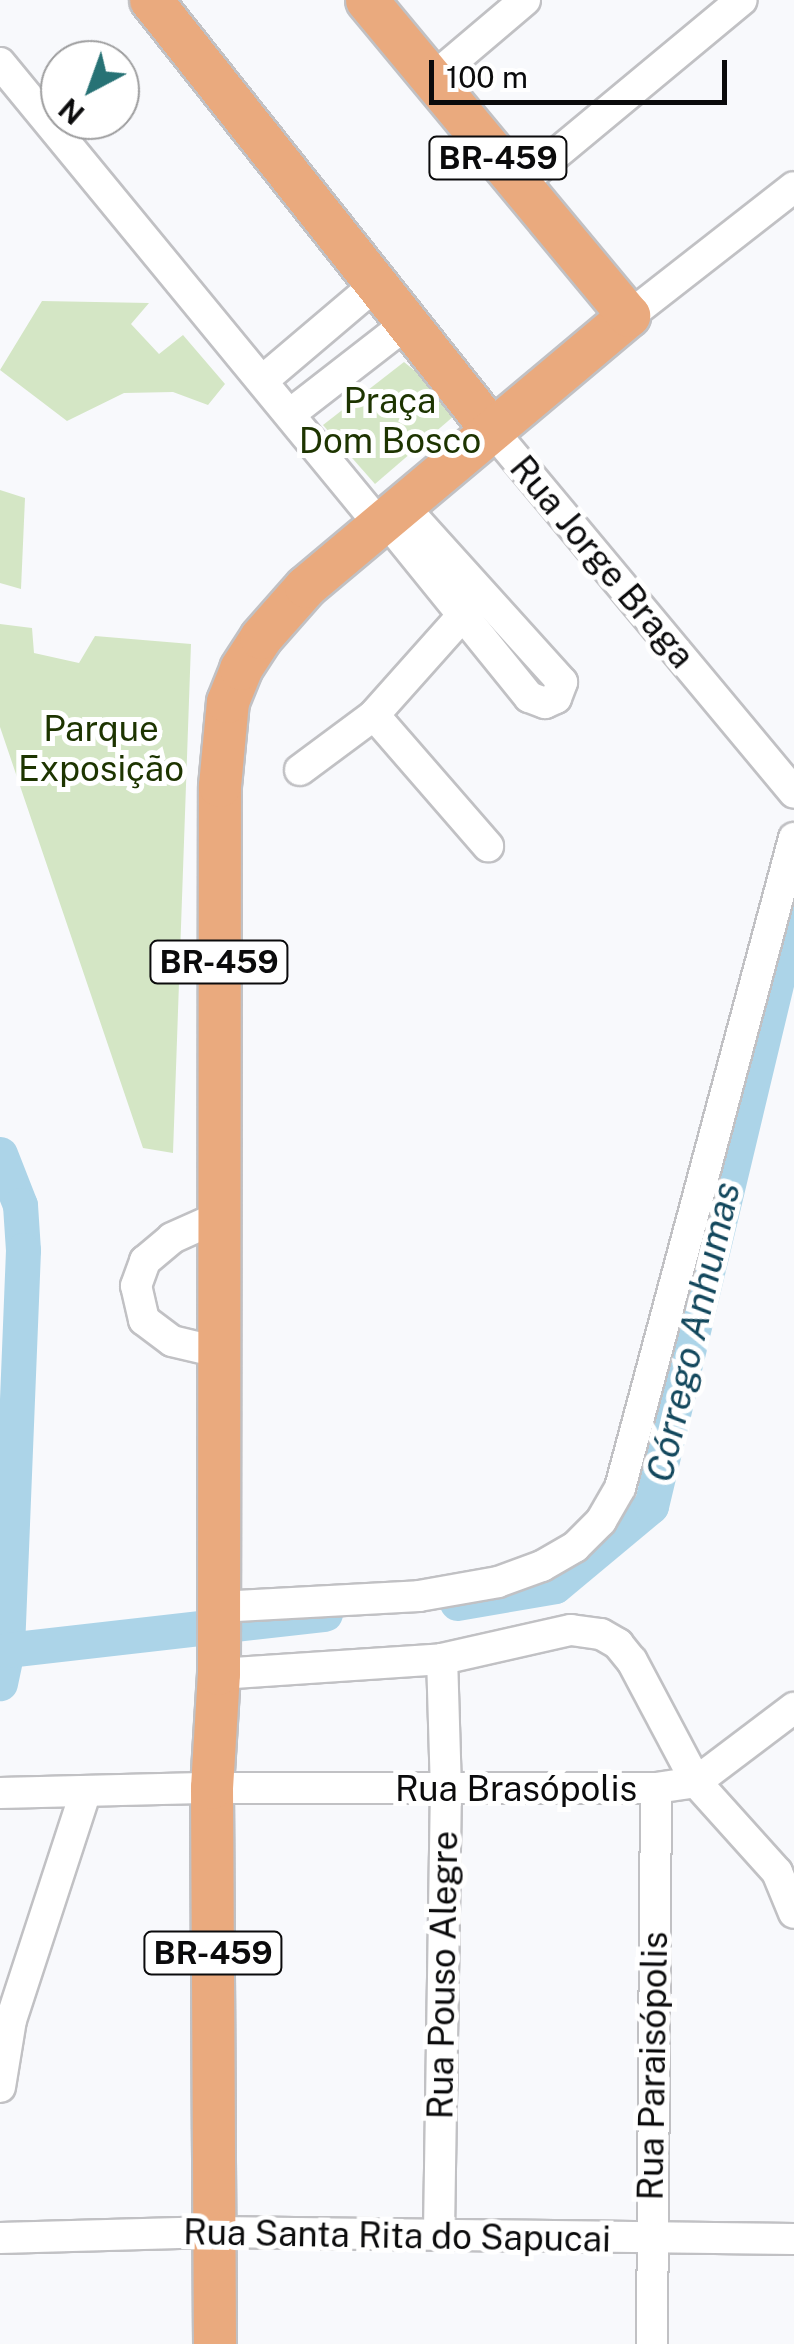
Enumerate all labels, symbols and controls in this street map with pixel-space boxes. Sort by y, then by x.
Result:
north arrow [40,40,140,140]
scale bar [434,40,732,102]
text: 100 m [446,59,528,95]
text: N [52,92,90,131]
road number: BR-459 [428,131,568,185]
park label: Praça Dom Bosco [299,380,481,462]
street label: Rua Jorge Braga [501,447,703,677]
park label: Parque Exposição [18,708,184,790]
road number: BR-459 [149,935,289,989]
water label: Córrego Anhumas [636,1178,750,1486]
street label: Rua Brasópolis [395,1768,637,1810]
street label: Rua Pouso Alegre [419,1830,467,2120]
road number: BR-459 [143,1926,283,1980]
street label: Rua Paraisópolis [630,1931,676,2201]
street label: Rua Santa Rita do Sapucai [183,2211,611,2261]

